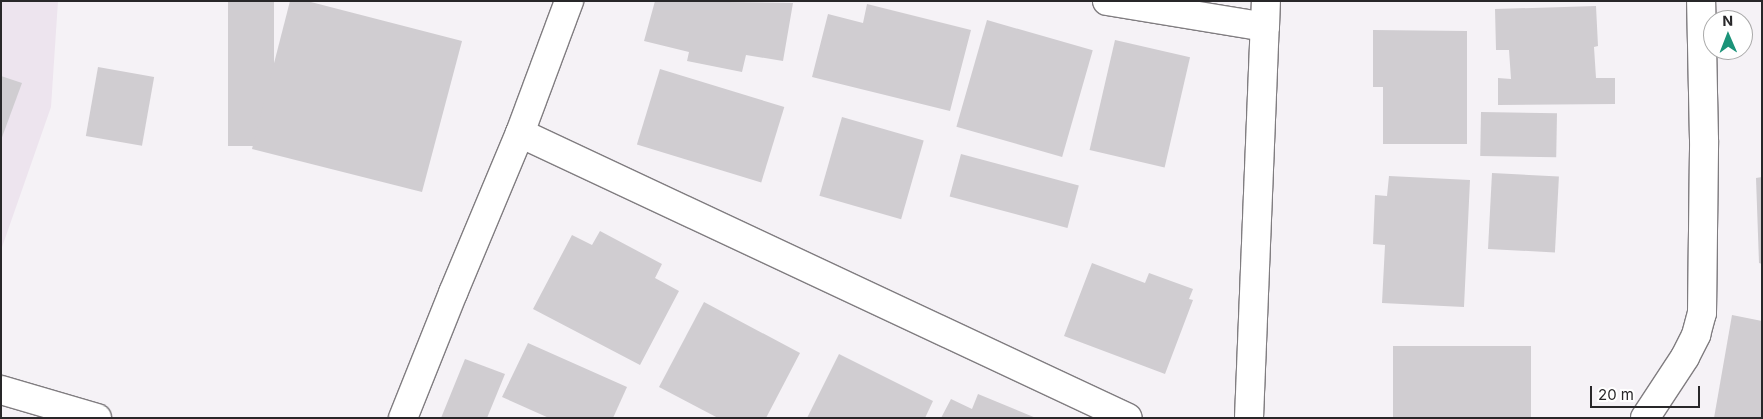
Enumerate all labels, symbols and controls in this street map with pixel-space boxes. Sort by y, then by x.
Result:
north arrow [1703,10,1753,60]
text: N [1722,12,1733,29]
scale bar [1593,376,1703,408]
text: 20 m [1598,385,1634,404]

